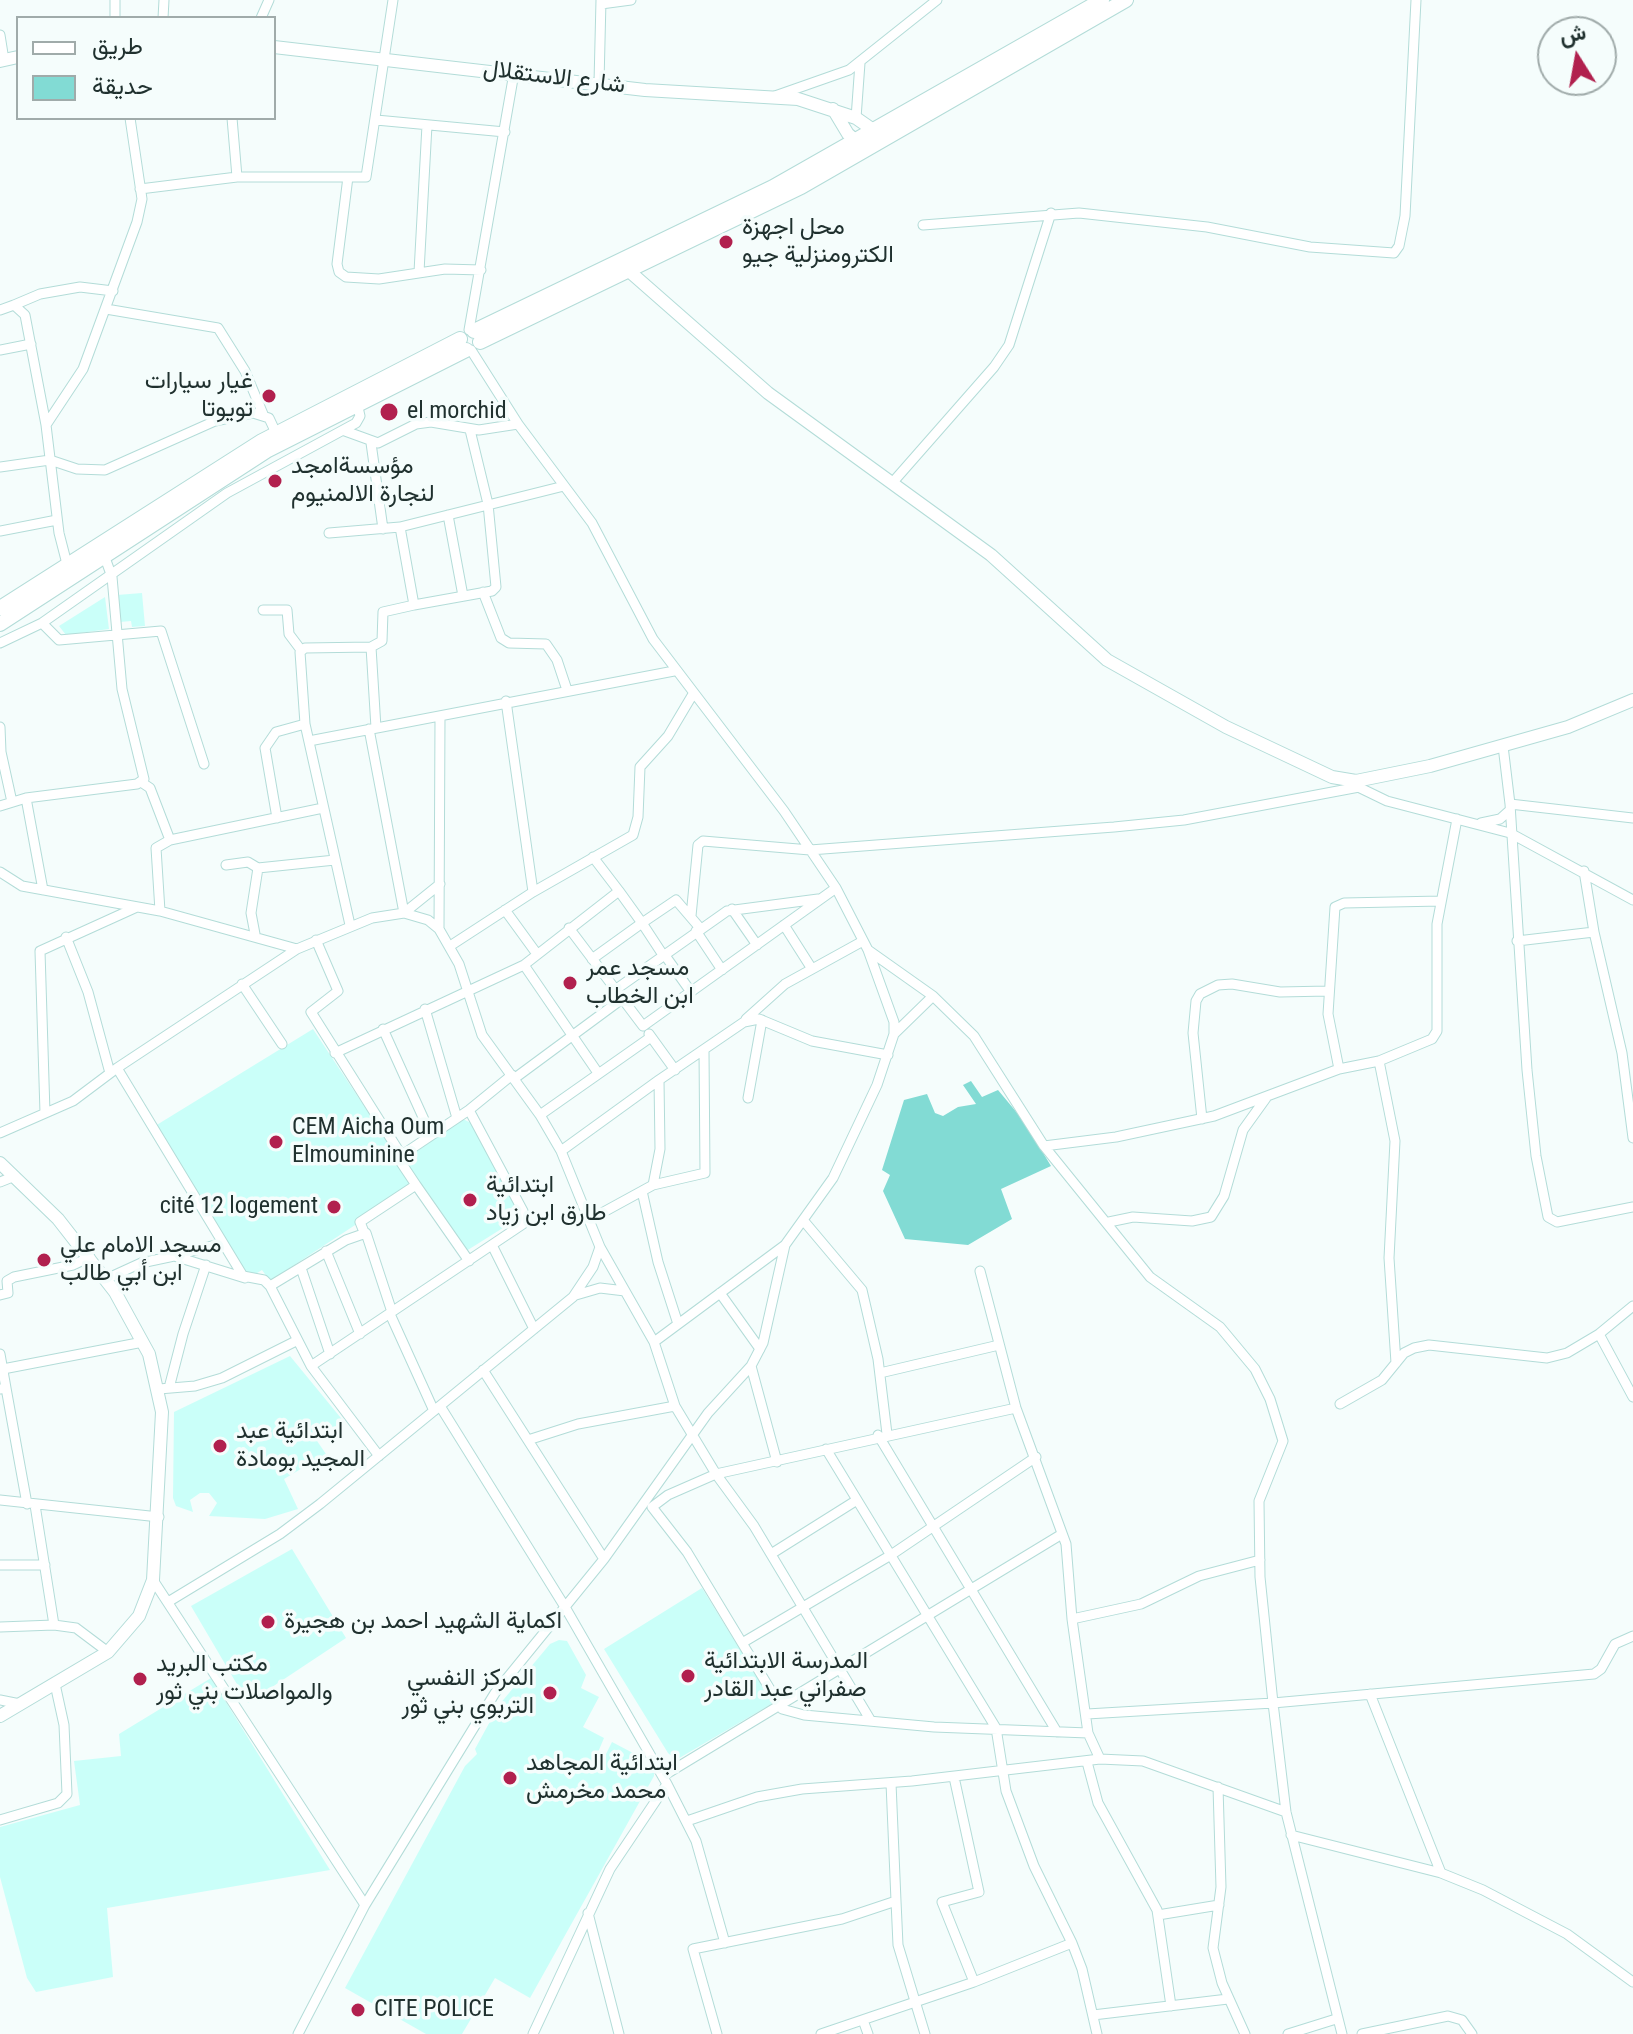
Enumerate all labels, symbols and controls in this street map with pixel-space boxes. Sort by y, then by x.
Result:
legend [16,16,276,120]
north arrow [1537,16,1617,96]
text: ش [1557,19,1588,49]
text: طريق [92,32,143,60]
street label: شارع الاستقلال [481,55,627,101]
text: حديقة [92,72,153,100]
place label: محل اجهزة الكترومنزلية جيو [742,214,894,270]
marker: محل اجهزة الكترومنزلية جيو [717,233,735,251]
place label: غيار سيارات تويوتا [145,368,253,424]
marker: غيار سيارات تويوتا [260,387,278,405]
place label: el morchid [407,398,507,426]
marker: el morchid [378,401,400,423]
place label: مؤسسةامجد لنجارة الالمنيوم [291,453,435,509]
marker: مؤسسةامجد لنجارة الالمنيوم [266,472,284,490]
place label: مسجد عمر ابن الخطاب [586,955,694,1011]
marker: مسجد عمر ابن الخطاب [561,974,579,992]
place label: CEM Aicha Oum Elmouminine [292,1114,444,1170]
marker: CEM Aicha Oum Elmouminine [267,1133,285,1151]
place label: ابتدائية طارق ابن زياد [486,1172,606,1228]
marker: ابتدائية طارق ابن زياد [461,1191,479,1209]
place label: cité 12 logement [160,1193,318,1221]
marker: cité 12 logement [325,1198,343,1216]
place label: مسجد الامام علي ابن أبي طالب [60,1232,221,1288]
marker: مسجد الامام علي ابن أبي طالب [35,1251,53,1269]
place label: ابتدائية عبد المجيد بومادة [236,1418,365,1474]
marker: ابتدائية عبد المجيد بومادة [211,1437,229,1455]
place label: اكماية الشهيد احمد بن هجيرة [284,1608,562,1636]
marker: اكماية الشهيد احمد بن هجيرة [259,1613,277,1631]
place label: المدرسة الابتدائية صفراني عبد القادر [704,1648,868,1704]
place label: مكتب البريد والمواصلات بني ثور [156,1651,333,1707]
place label: المركز النفسي التربوي بني ثور [402,1665,534,1721]
marker: المدرسة الابتدائية صفراني عبد القادر [679,1667,697,1685]
marker: مكتب البريد والمواصلات بني ثور [131,1670,149,1688]
marker: المركز النفسي التربوي بني ثور [541,1684,559,1702]
place label: ابتدائية المجاهد محمد مخرمش [526,1750,678,1806]
marker: ابتدائية المجاهد محمد مخرمش [501,1769,519,1787]
place label: CITE POLICE [374,1996,494,2024]
marker: CITE POLICE [349,2001,367,2019]

